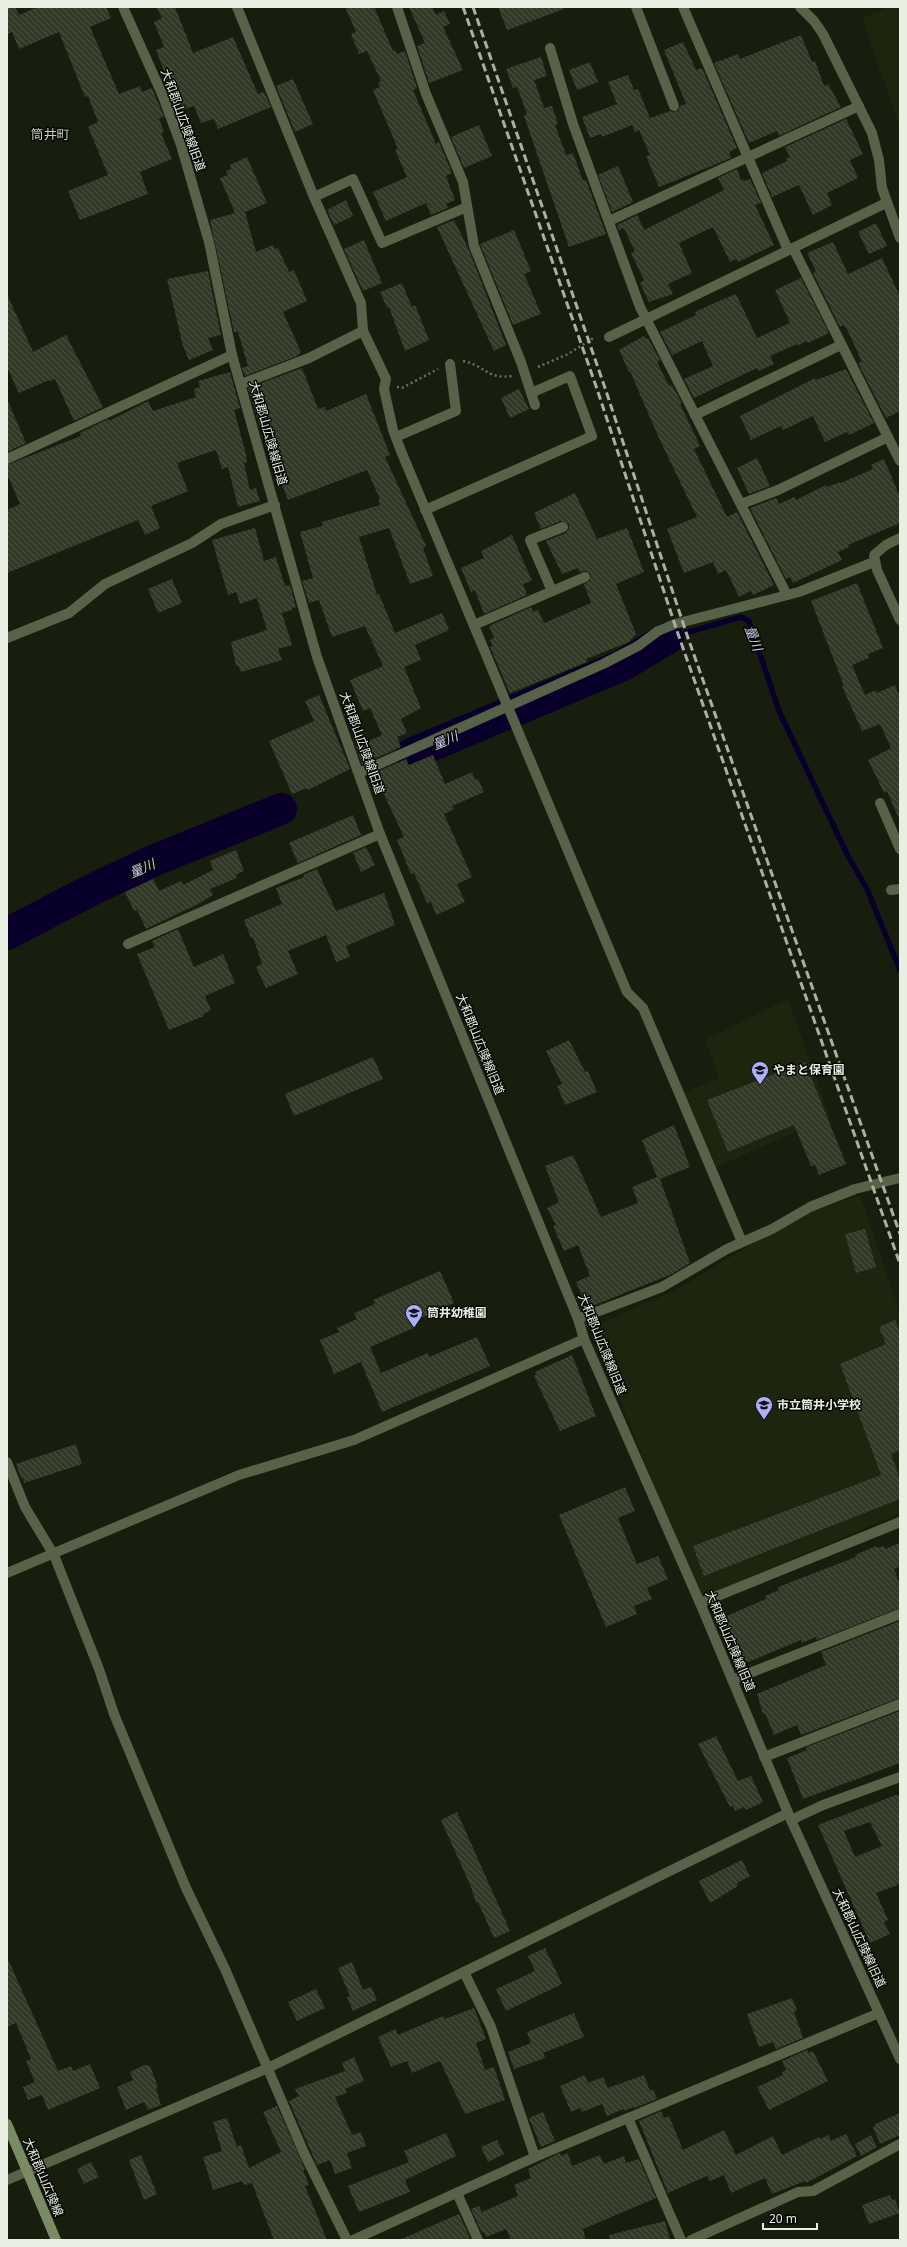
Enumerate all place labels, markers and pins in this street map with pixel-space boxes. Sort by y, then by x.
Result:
school or university icon: やまと保育園 [750,1060,770,1085]
place label: やまと保育園 [773,1061,845,1078]
school or university icon: 筒井幼稚園 [404,1303,424,1328]
place label: 筒井幼稚園 [427,1304,487,1321]
school or university icon: 市立筒井小学校 [754,1395,774,1420]
place label: 市立筒井小学校 [777,1396,861,1413]

